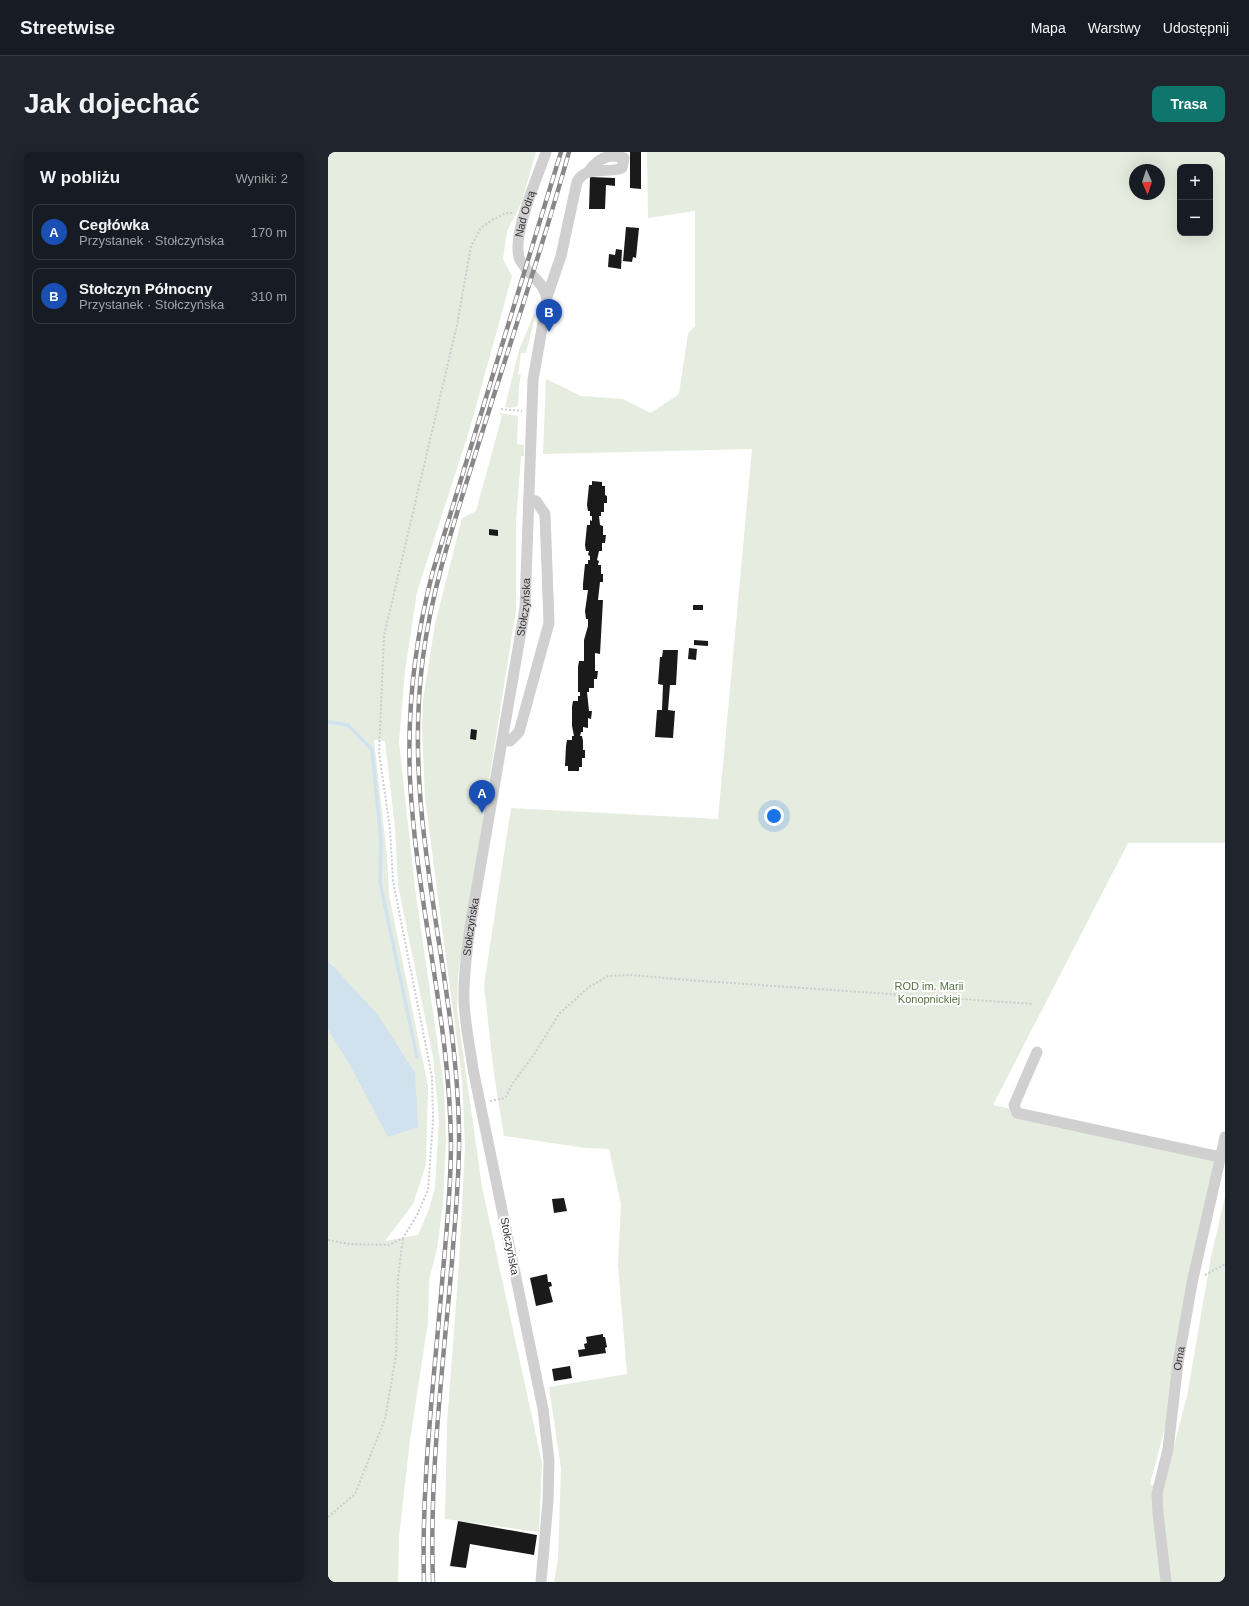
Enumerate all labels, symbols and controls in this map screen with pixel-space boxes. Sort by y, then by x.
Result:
text: Streetwise [20,17,115,38]
text: Mapa [1031,20,1066,36]
text: Warstwy [1088,20,1141,36]
text: Udostępnij [1163,20,1229,36]
button: Trasa [1152,86,1225,122]
text: Jak dojechać [24,88,200,119]
north arrow [1129,164,1165,200]
map controls [1177,164,1213,236]
button: + [1177,164,1213,200]
text: W pobliżu [40,168,120,187]
text: Wyniki: 2 [235,171,288,186]
street label: Nad Odrą [513,188,538,238]
button: − [1177,200,1213,236]
text: Cegłówka [79,216,149,233]
text: A [49,225,59,240]
text: 170 m [251,225,287,240]
text: Przystanek · Stołczyńska [79,233,224,248]
text: Stołczyn Północny [79,280,212,297]
text: B [49,289,59,304]
text: 310 m [251,289,287,304]
text: Przystanek · Stołczyńska [79,297,224,312]
pin: B [536,299,562,332]
street label: Stołczyńska [514,577,532,637]
pin: A [469,780,495,813]
your location [764,806,784,826]
street label: Stołczyńska [460,896,481,957]
park label: ROD im. Marii Konopnickiej [894,980,964,1005]
street label: Stołczyńska [499,1216,522,1277]
street label: Orna [1171,1345,1187,1371]

